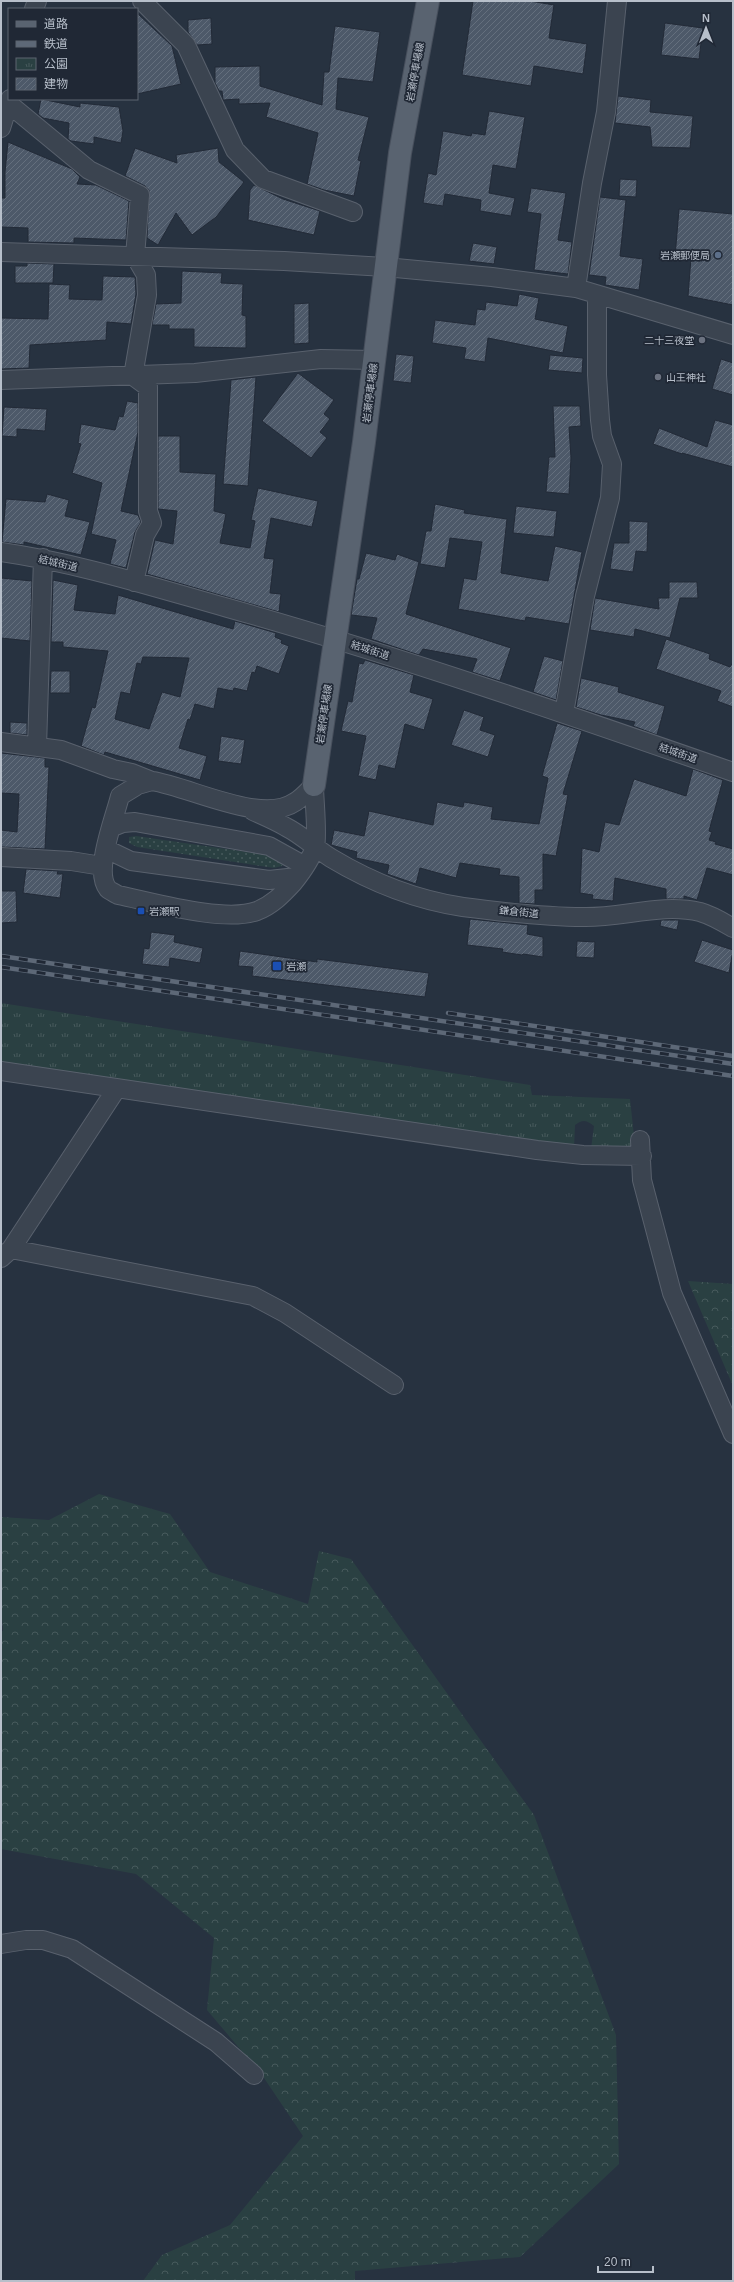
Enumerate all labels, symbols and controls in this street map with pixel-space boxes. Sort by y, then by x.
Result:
legend [8,8,138,100]
north arrow [686,8,726,48]
text: N [702,12,710,24]
text: 道路 [44,17,68,31]
text: 鉄道 [44,37,68,51]
street label: 岩瀬停車場線 [404,42,426,102]
text: 公園 [44,57,68,71]
text: 建物 [44,77,68,91]
place label: 岩瀬郵便局 [660,250,710,261]
marker: 岩瀬郵便局 [713,250,723,260]
place label: 二十三夜堂 [644,335,694,346]
marker: 二十三夜堂 [697,335,707,345]
street label: 岩瀬停車場線 [361,363,379,423]
marker: 山王神社 [653,372,663,382]
place label: 山王神社 [666,372,706,383]
street label: 結城街道 [37,553,79,573]
street label: 結城街道 [349,639,391,661]
street label: 岩瀬停車場線 [314,684,334,744]
street label: 結城街道 [657,741,699,765]
street label: 鎌倉街道 [499,904,539,920]
marker: 岩瀬駅 [136,906,146,916]
place label: 岩瀬駅 [149,906,180,917]
marker: 岩瀬 [271,960,283,972]
place label: 岩瀬 [286,961,307,972]
scale bar [598,2248,653,2274]
text: 20 m [604,2255,631,2269]

